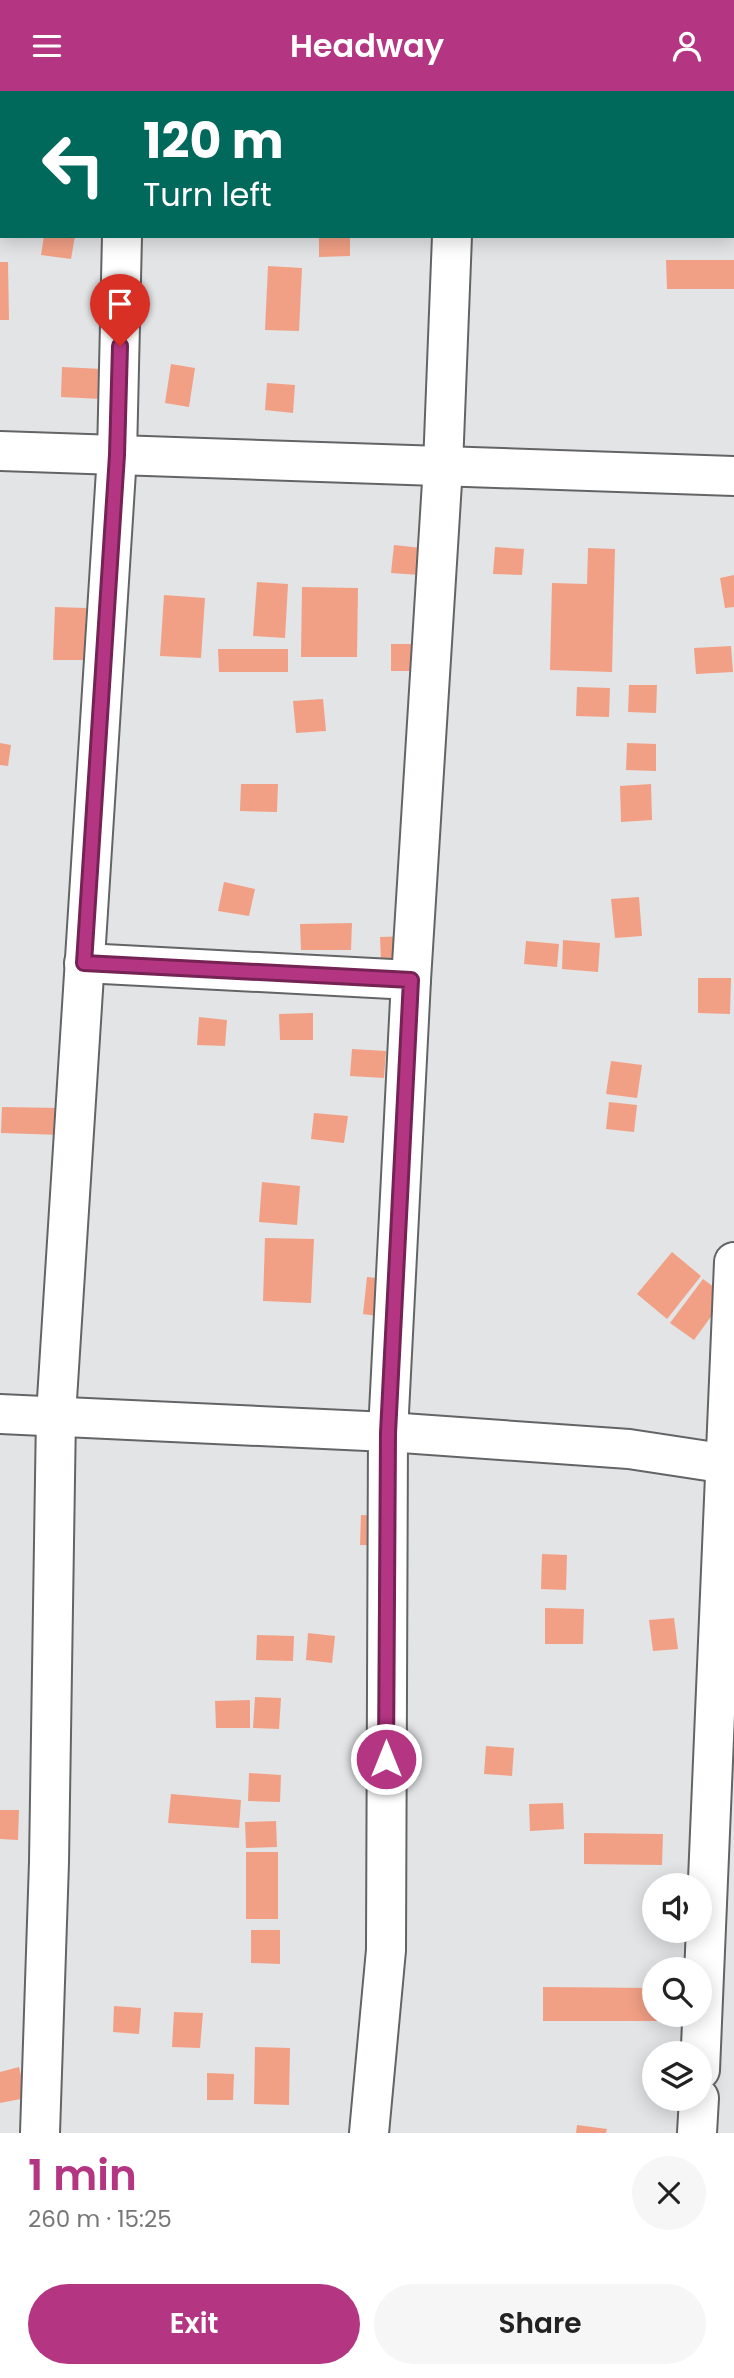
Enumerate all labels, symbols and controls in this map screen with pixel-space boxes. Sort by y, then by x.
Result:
text: Headway [290,23,444,68]
icon: menu [28,27,66,65]
icon: person [668,27,706,65]
text: 120 m [143,107,284,175]
icon: left [28,119,119,210]
text: Turn left [143,172,272,217]
pin [90,274,150,346]
icon: arrive [101,285,139,323]
position arrow [349,1722,423,1796]
map controls [642,1873,712,2111]
button: sound [642,1873,712,1943]
button: search [642,1957,712,2027]
button: layers [642,2041,712,2111]
text: 1 min [28,2146,137,2205]
button: close [632,2156,706,2230]
text: 260 m · 15:25 [28,2203,172,2235]
button: Exit [28,2284,360,2364]
button: Share [374,2284,706,2364]

